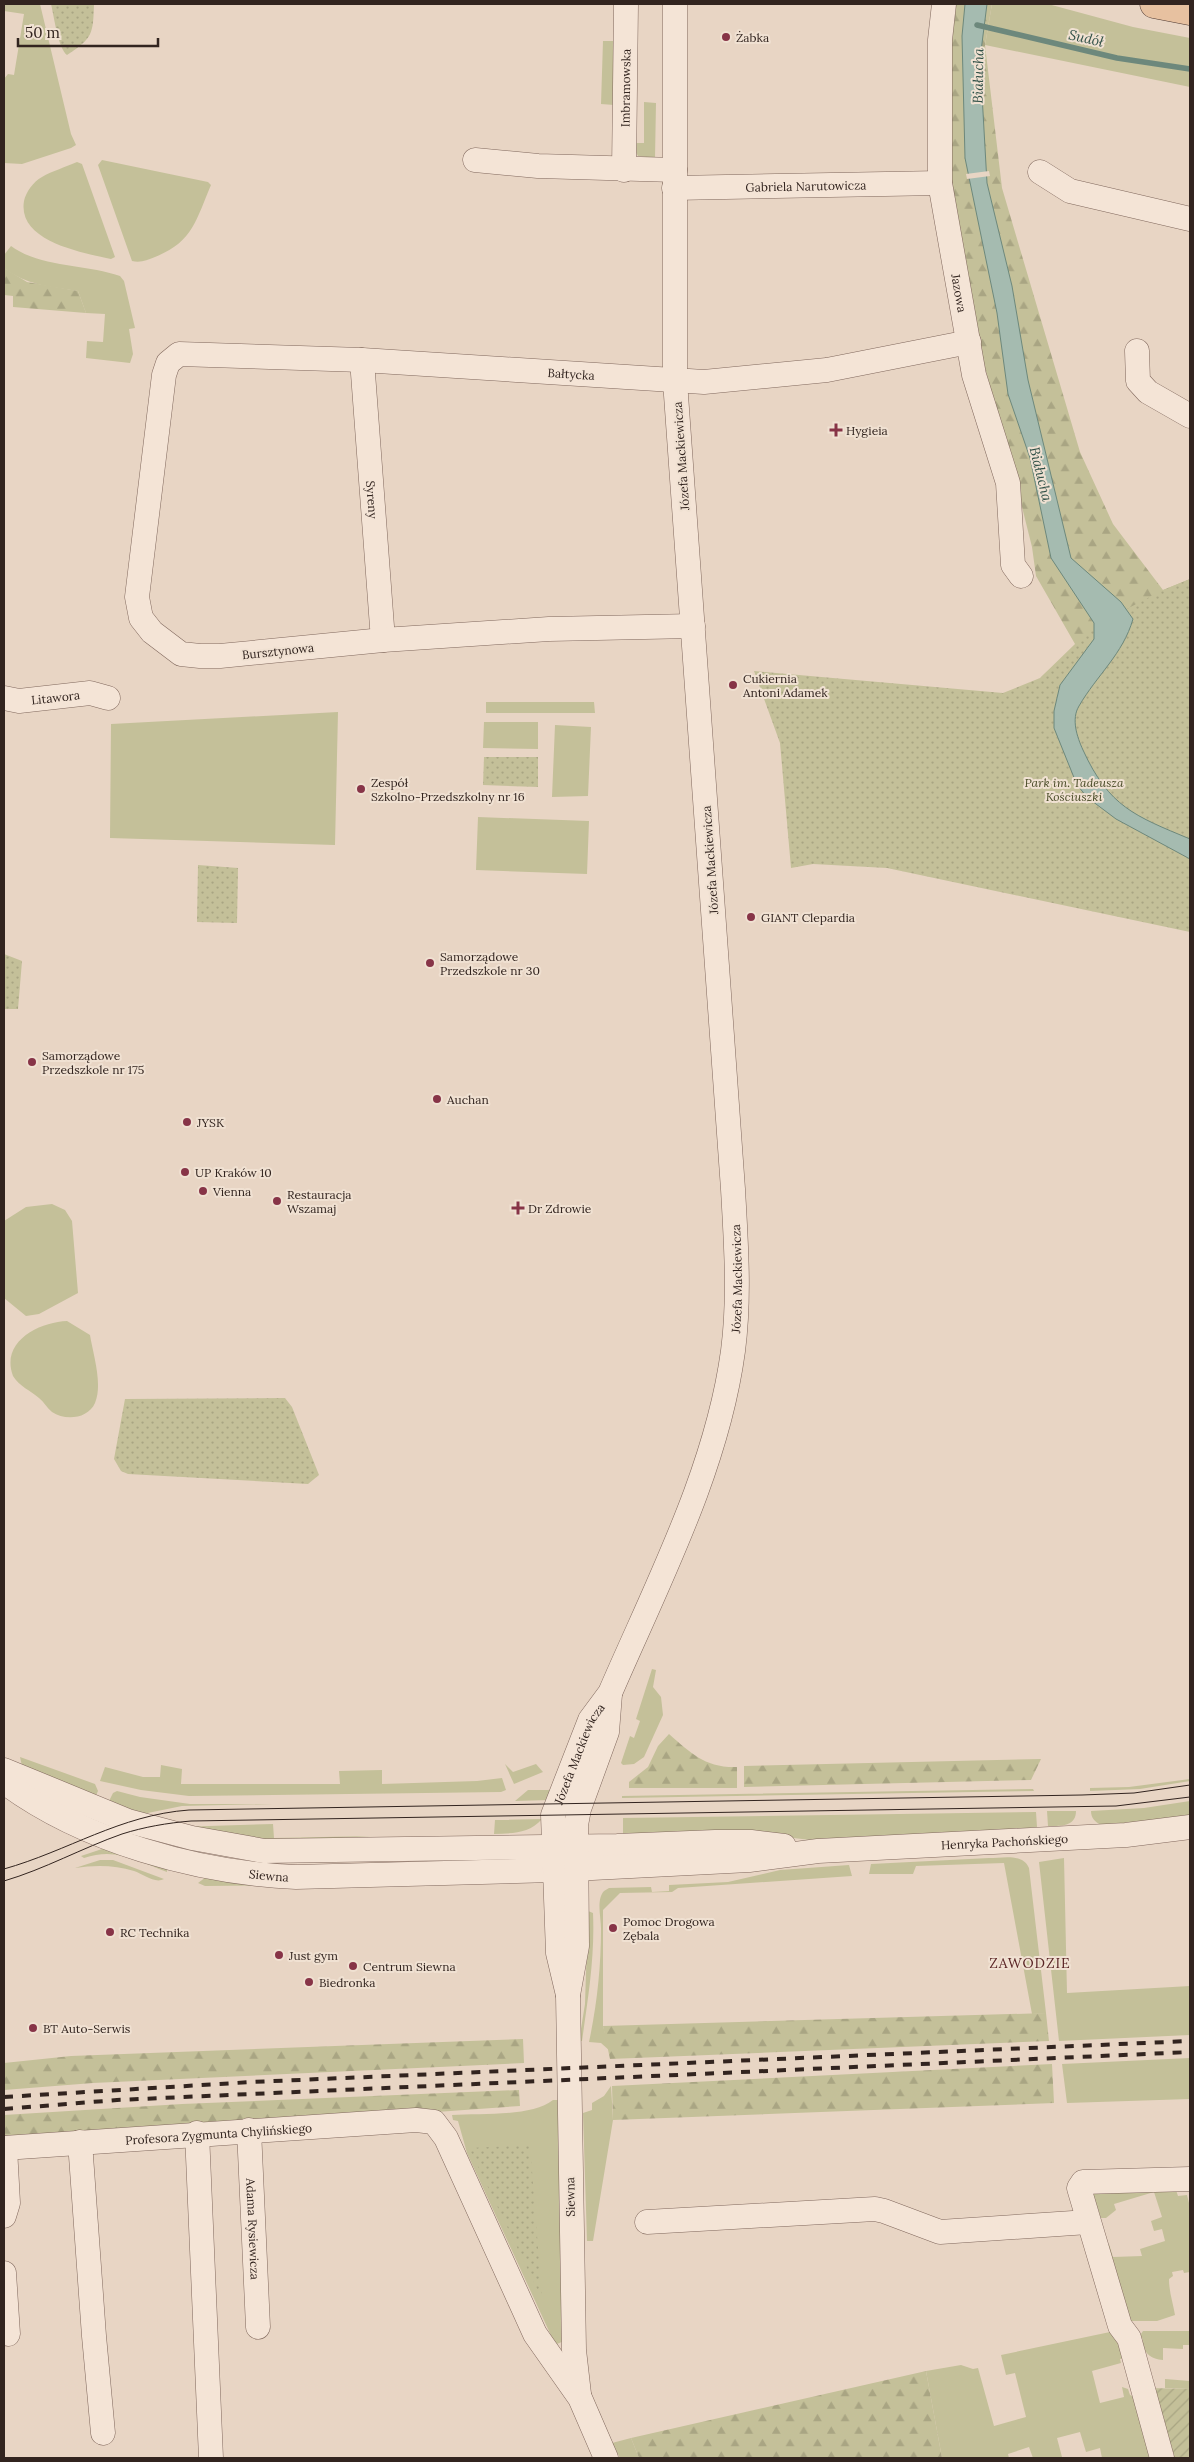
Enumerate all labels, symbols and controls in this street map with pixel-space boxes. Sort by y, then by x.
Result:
scale bar [18,15,158,47]
text: 50 m [25,23,60,42]
water label: Sudół [1067,25,1105,51]
place label: Żabka [736,30,769,45]
marker: Żabka [720,31,732,43]
water label: Białucha [969,48,987,104]
street label: Imbramowska [617,49,633,127]
street label: Gabriela Narutowicza [745,177,867,194]
street label: Jazowa [949,271,970,314]
street label: Bałtycka [547,364,595,382]
street label: Józefa Mackiewicza [670,401,692,512]
place label: Hygieia [846,423,888,438]
marker: Hygieia [830,424,842,436]
water label: Białucha [1026,445,1057,503]
street label: Syreny [364,480,381,520]
street label: Bursztynowa [241,640,315,662]
place label: Cukiernia Antoni Adamek [742,671,828,700]
marker: Cukiernia Antoni Adamek [727,679,739,691]
street label: Litawora [30,687,81,707]
place label: Zespół Szkolno-Przedszkolny nr 16 [371,775,525,804]
park label: Park im. Tadeusza Kościuszki [1024,775,1124,804]
marker: Zespół Szkolno-Przedszkolny nr 16 [355,783,367,795]
street label: Józefa Mackiewicza [699,805,721,916]
place label: GIANT Clepardia [761,910,855,925]
marker: GIANT Clepardia [745,911,757,923]
place label: Samorządowe Przedszkole nr 30 [440,949,540,978]
marker: Samorządowe Przedszkole nr 30 [424,957,436,969]
place label: Samorządowe Przedszkole nr 175 [42,1048,144,1077]
marker: Samorządowe Przedszkole nr 175 [26,1056,38,1068]
place label: Auchan [446,1092,489,1107]
marker: Auchan [431,1093,443,1105]
place label: JYSK [196,1115,225,1130]
marker: JYSK [181,1116,193,1128]
place label: UP Kraków 10 [195,1165,272,1180]
marker: UP Kraków 10 [179,1166,191,1178]
place label: Vienna [212,1184,251,1199]
marker: Vienna [197,1185,209,1197]
place label: Restauracja Wszamaj [287,1187,351,1216]
marker: Restauracja Wszamaj [271,1195,283,1207]
place label: Dr Zdrowie [528,1201,592,1216]
marker: Dr Zdrowie [512,1202,524,1214]
street label: Józefa Mackiewicza [727,1224,744,1335]
street label: Józefa Mackiewicza [550,1700,608,1807]
street label: Henryka Pachońskiego [941,1831,1069,1852]
street label: Siewna [248,1866,289,1884]
place label: Pomoc Drogowa Zębala [623,1914,715,1943]
marker: Pomoc Drogowa Zębala [607,1922,619,1934]
place label: RC Technika [120,1925,189,1940]
marker: RC Technika [104,1926,116,1938]
place label: Just gym [288,1948,338,1963]
marker: Just gym [273,1949,285,1961]
district label: ZAWODZIE [989,1954,1071,1972]
place label: Centrum Siewna [363,1959,456,1974]
marker: Centrum Siewna [347,1960,359,1972]
place label: Biedronka [319,1975,375,1990]
marker: Biedronka [303,1976,315,1988]
place label: BT Auto-Serwis [43,2021,131,2036]
marker: BT Auto-Serwis [27,2022,39,2034]
street label: Profesora Zygmunta Chylińskiego [125,2120,312,2147]
street label: Adama Rysiewicza [244,2177,263,2280]
street label: Siewna [562,2177,578,2217]

